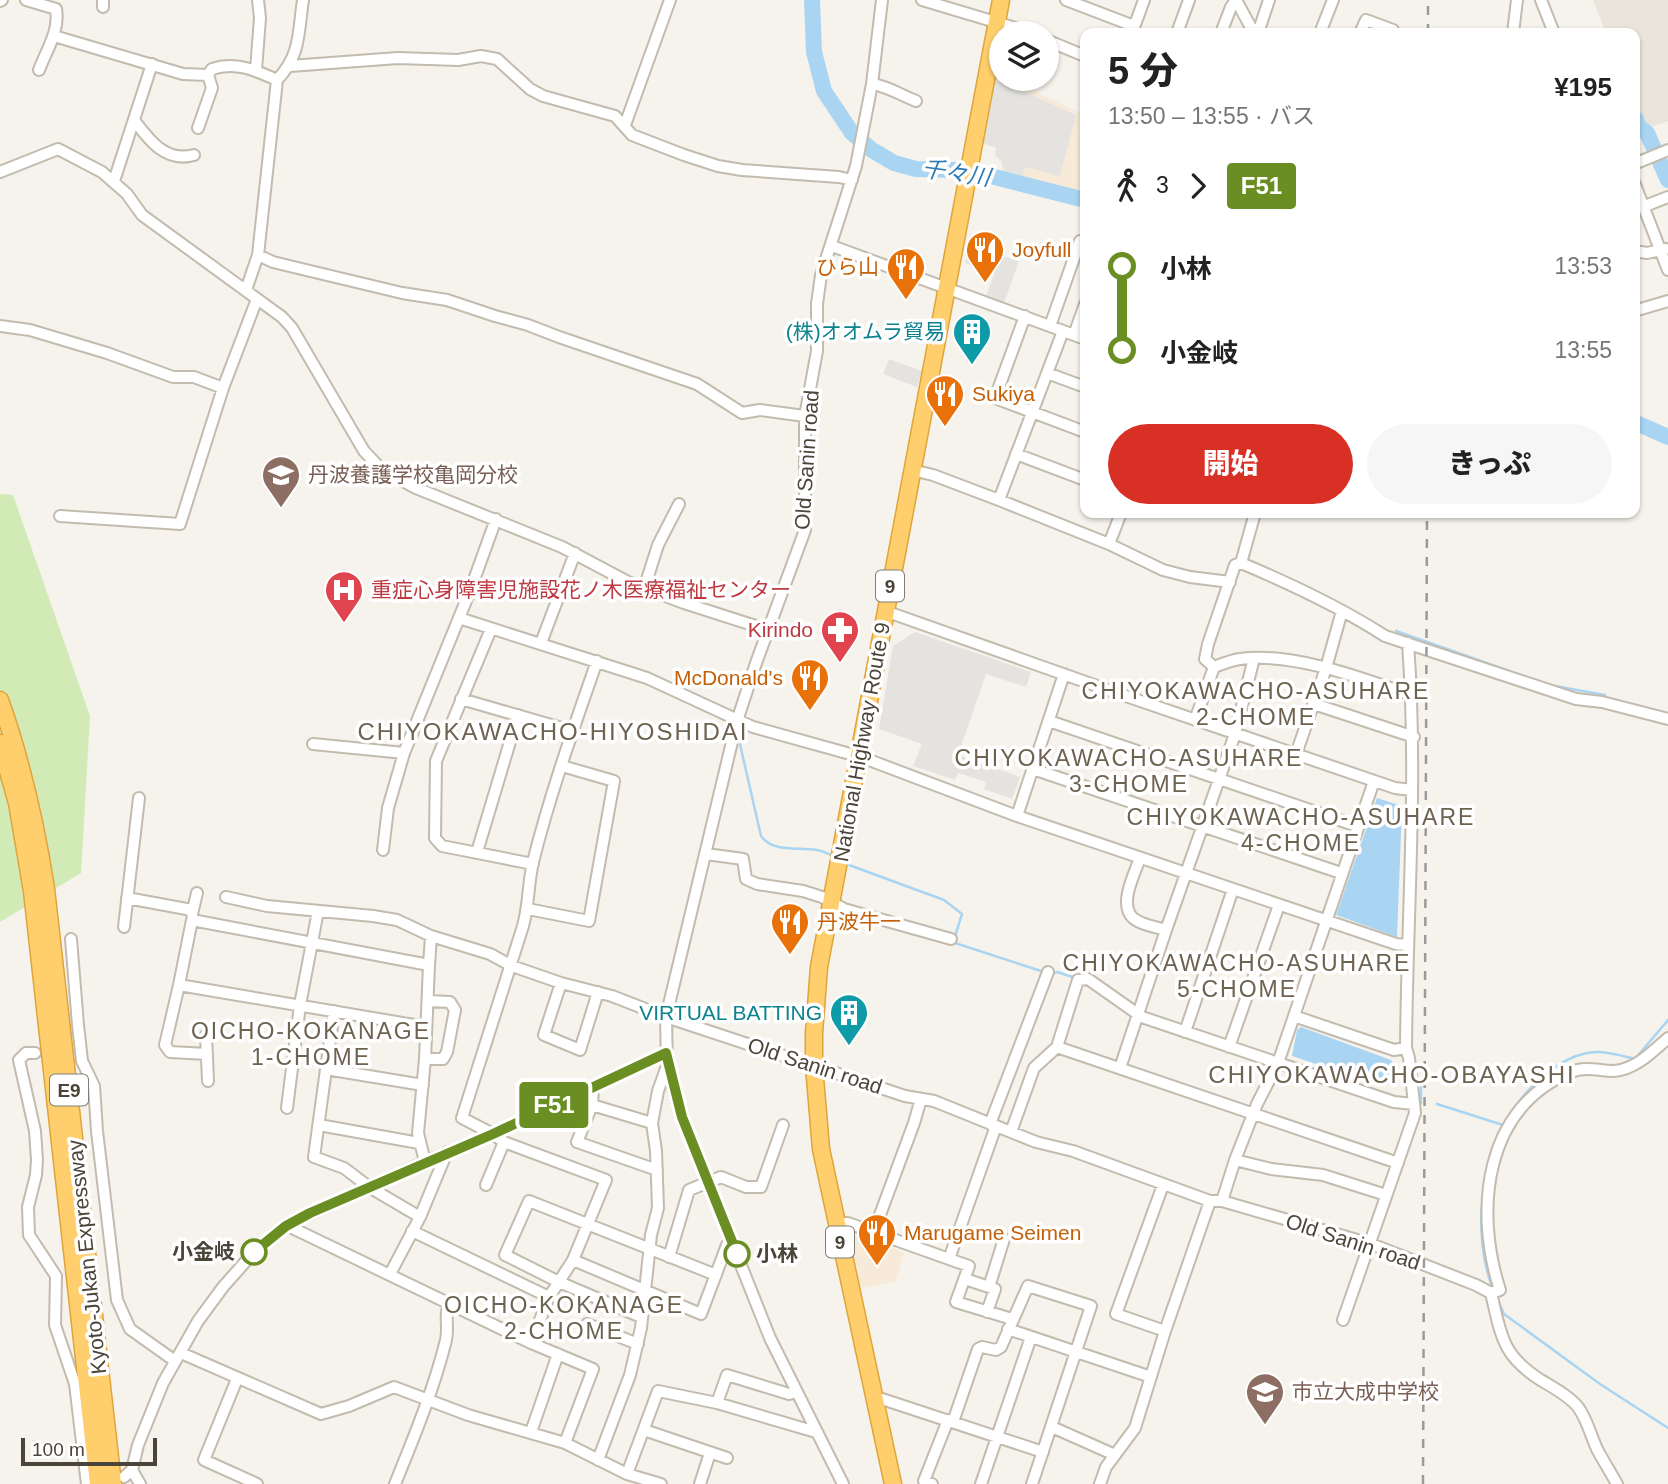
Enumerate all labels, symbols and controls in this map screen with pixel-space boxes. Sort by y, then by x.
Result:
map controls [989,21,1059,91]
button: layers [989,21,1059,91]
text: 5 分 [1108,50,1178,92]
text: ¥195 [1554,72,1612,102]
text: 13:50 – 13:55 · バス [1108,103,1315,129]
water label: 千々川 [920,155,995,191]
icon: walk [1108,167,1146,205]
icon: forward [1179,167,1217,205]
text: 3 [1156,172,1169,198]
text: F51 [1241,172,1282,199]
restaurant icon: Joyfull [964,229,1006,284]
place label: Joyfull [1012,238,1072,261]
restaurant icon: ひら山 [885,246,927,301]
text: 13:53 [1554,253,1612,279]
text: 小林 [1160,254,1212,284]
place label: ひら山 [816,255,879,278]
building icon: (株)オオムラ貿易 [951,311,993,366]
place label: (株)オオムラ貿易 [786,320,945,343]
text: 13:55 [1554,337,1612,363]
text: 小金岐 [1160,338,1238,368]
restaurant icon: Sukiya [924,373,966,428]
place label: Sukiya [972,382,1035,405]
street label: Old Sanin road [790,389,823,531]
button: 開始 [1108,424,1353,504]
button: きっぷ [1367,424,1612,504]
school or university icon: 丹波養護学校亀岡分校 [260,454,302,509]
place label: 丹波養護学校亀岡分校 [308,463,518,486]
hospital icon: 重症心身障害児施設花ノ木医療福祉センター [323,569,365,624]
road number: 9 [876,570,904,601]
place label: 重症心身障害児施設花ノ木医療福祉センター [371,578,791,601]
pharmacy icon: Kirindo [819,609,861,664]
place label: Kirindo [748,618,813,641]
street label: National Highway Route 9 [829,620,894,863]
restaurant icon: McDonald's [789,657,831,712]
place label: McDonald's [674,666,783,689]
district label: CHIYOKAWACHO-ASUHARE 2-CHOME [1082,678,1430,730]
district label: CHIYOKAWACHO-HIYOSHIDAI [358,718,748,745]
district label: CHIYOKAWACHO-ASUHARE 3-CHOME [955,745,1303,797]
district label: CHIYOKAWACHO-ASUHARE 4-CHOME [1127,804,1475,856]
restaurant icon: 丹波牛一 [769,901,811,956]
place label: 丹波牛一 [817,910,901,933]
district label: CHIYOKAWACHO-ASUHARE 5-CHOME [1063,950,1411,1002]
building icon: VIRTUAL BATTING [828,992,870,1047]
place label: VIRTUAL BATTING [639,1001,822,1024]
district label: OICHO-KOKANAGE 1-CHOME [191,1018,431,1070]
street label: Old Sanin road [745,1033,885,1098]
district label: CHIYOKAWACHO-OBAYASHI [1208,1061,1576,1088]
road number: E9 [50,1074,88,1106]
line badge: F51 [514,1082,594,1128]
text: F51 [533,1091,575,1118]
street label: Kyoto-Jukan Expressway [63,1138,110,1375]
street label: Old Sanin road [1283,1209,1423,1274]
restaurant icon: Marugame Seimen [856,1212,898,1267]
place label: Marugame Seimen [904,1221,1081,1244]
road number: 9 [826,1226,854,1258]
marker: 小金岐 [241,1239,267,1265]
place label: 小金岐 [172,1240,235,1263]
marker: 小林 [724,1241,750,1267]
place label: 小林 [756,1242,798,1265]
district label: OICHO-KOKANAGE 2-CHOME [444,1292,684,1344]
school or university icon: 市立大成中学校 [1244,1371,1286,1426]
place label: 市立大成中学校 [1292,1380,1439,1403]
scale bar [21,1435,158,1467]
text: 100 m [32,1439,85,1460]

